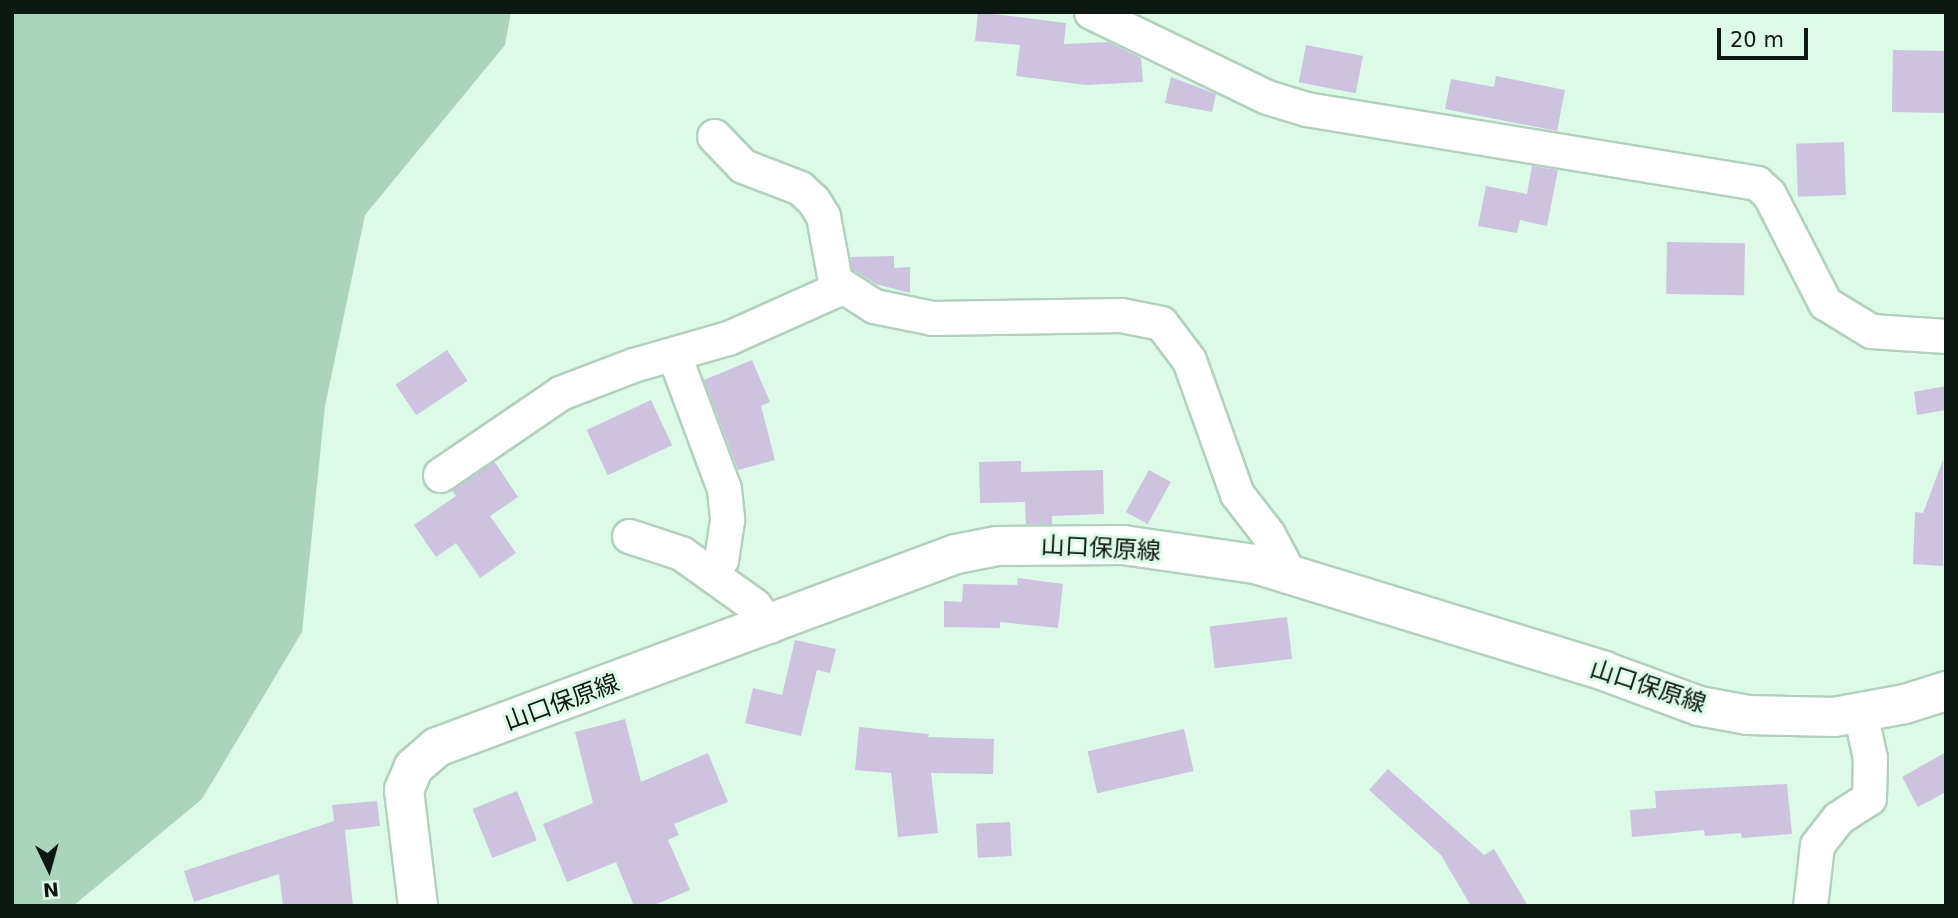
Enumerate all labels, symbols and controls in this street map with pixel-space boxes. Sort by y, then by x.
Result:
scale bar [1720,14,1811,58]
text: 20 m [1730,28,1784,52]
street label: 山口保原線 [1040,531,1162,567]
street label: 山口保原線 [1586,655,1710,719]
street label: 山口保原線 [501,669,623,737]
north arrow [14,834,84,904]
text: N [42,878,60,902]

